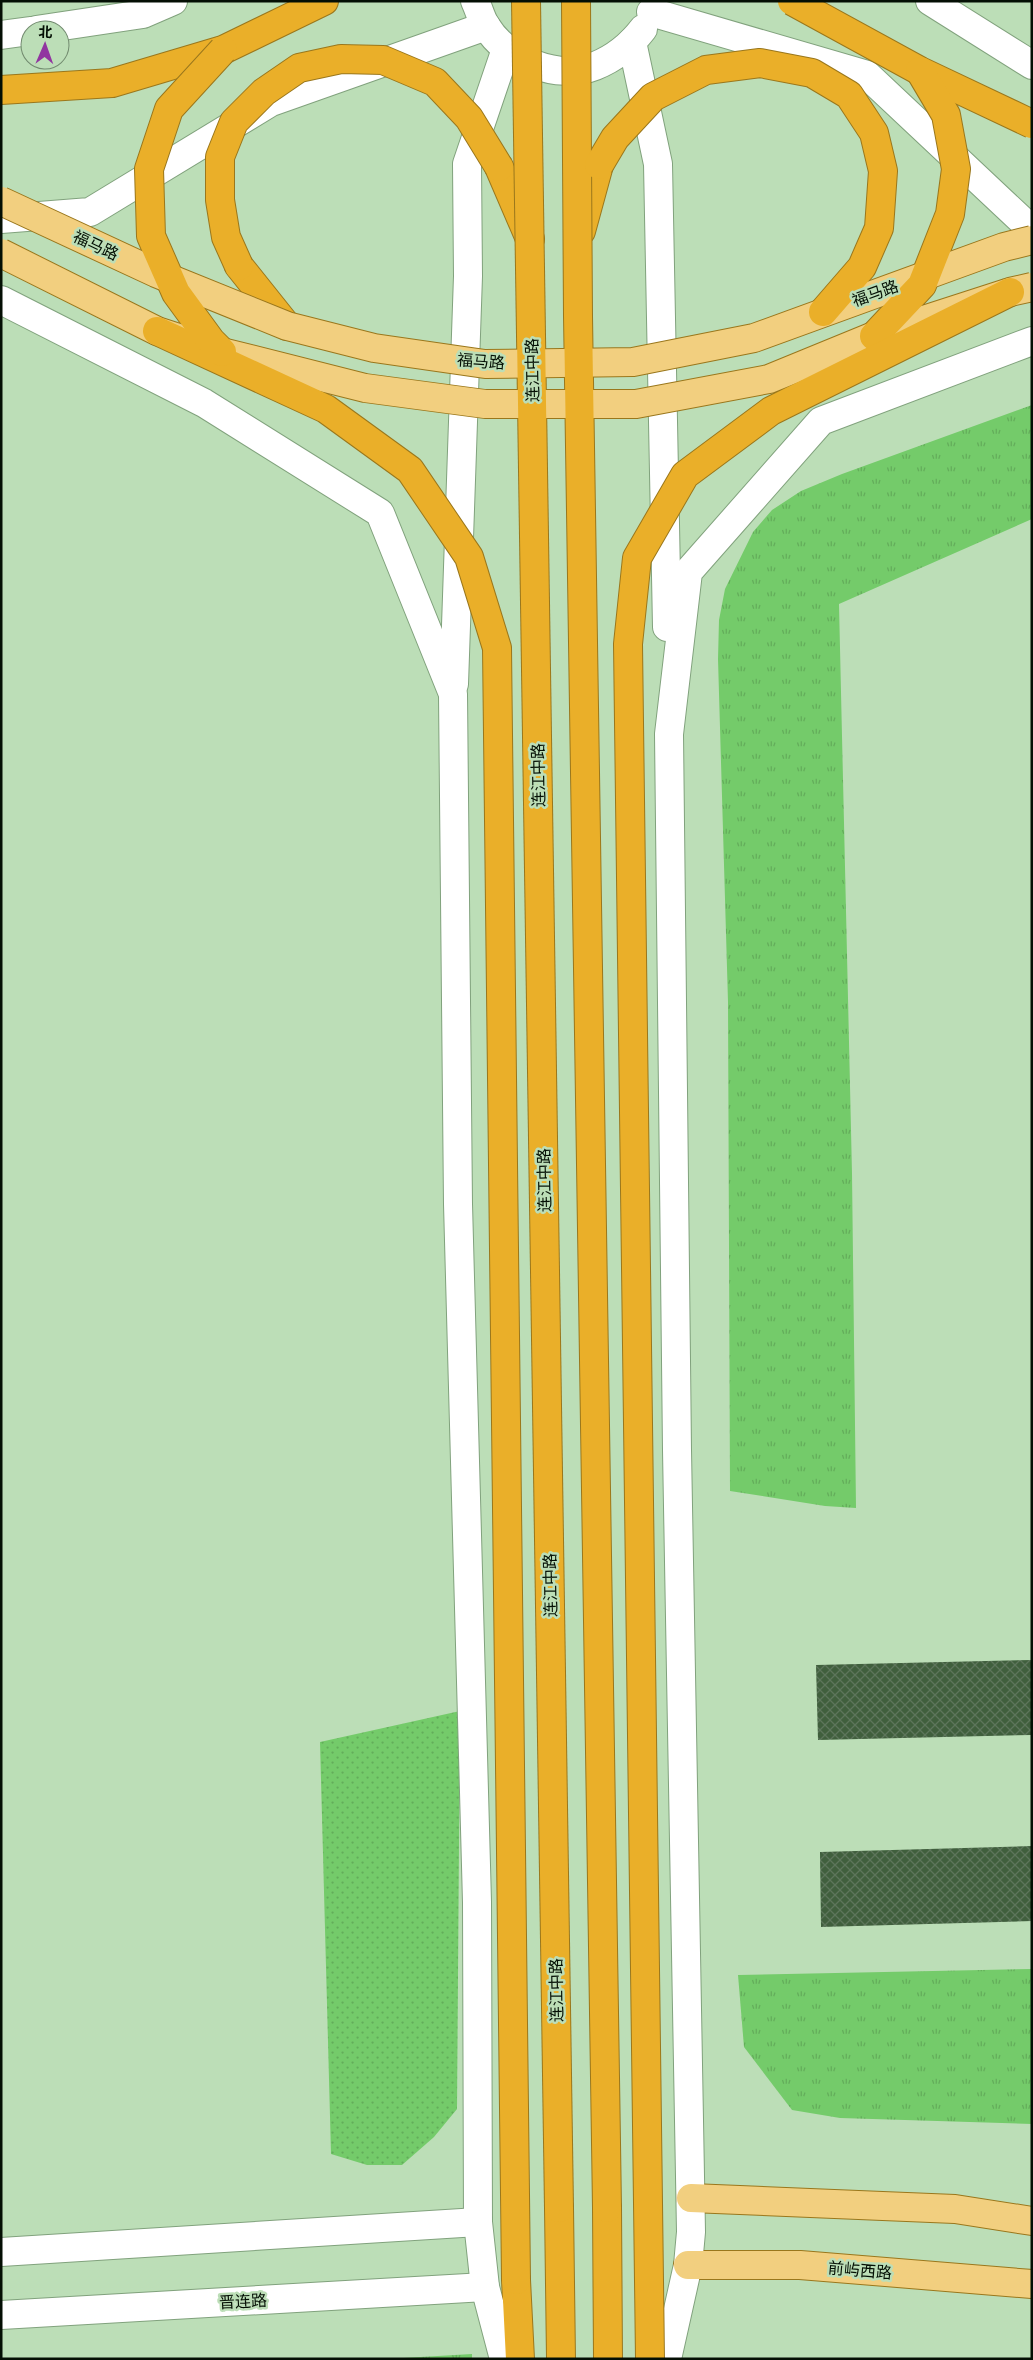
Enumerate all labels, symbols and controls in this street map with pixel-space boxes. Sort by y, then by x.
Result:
north arrow [20,20,70,70]
text: 北 [38,22,53,41]
street label: 福马路 [70,225,122,265]
street label: 福马路 [849,274,901,312]
street label: 连江中路 [520,338,544,402]
street label: 福马路 [456,348,506,374]
street label: 连江中路 [526,743,550,807]
street label: 连江中路 [532,1148,556,1212]
street label: 连江中路 [538,1553,562,1617]
street label: 连江中路 [544,1958,568,2022]
street label: 前屿西路 [827,2256,893,2284]
street label: 晋连路 [218,2289,268,2313]

